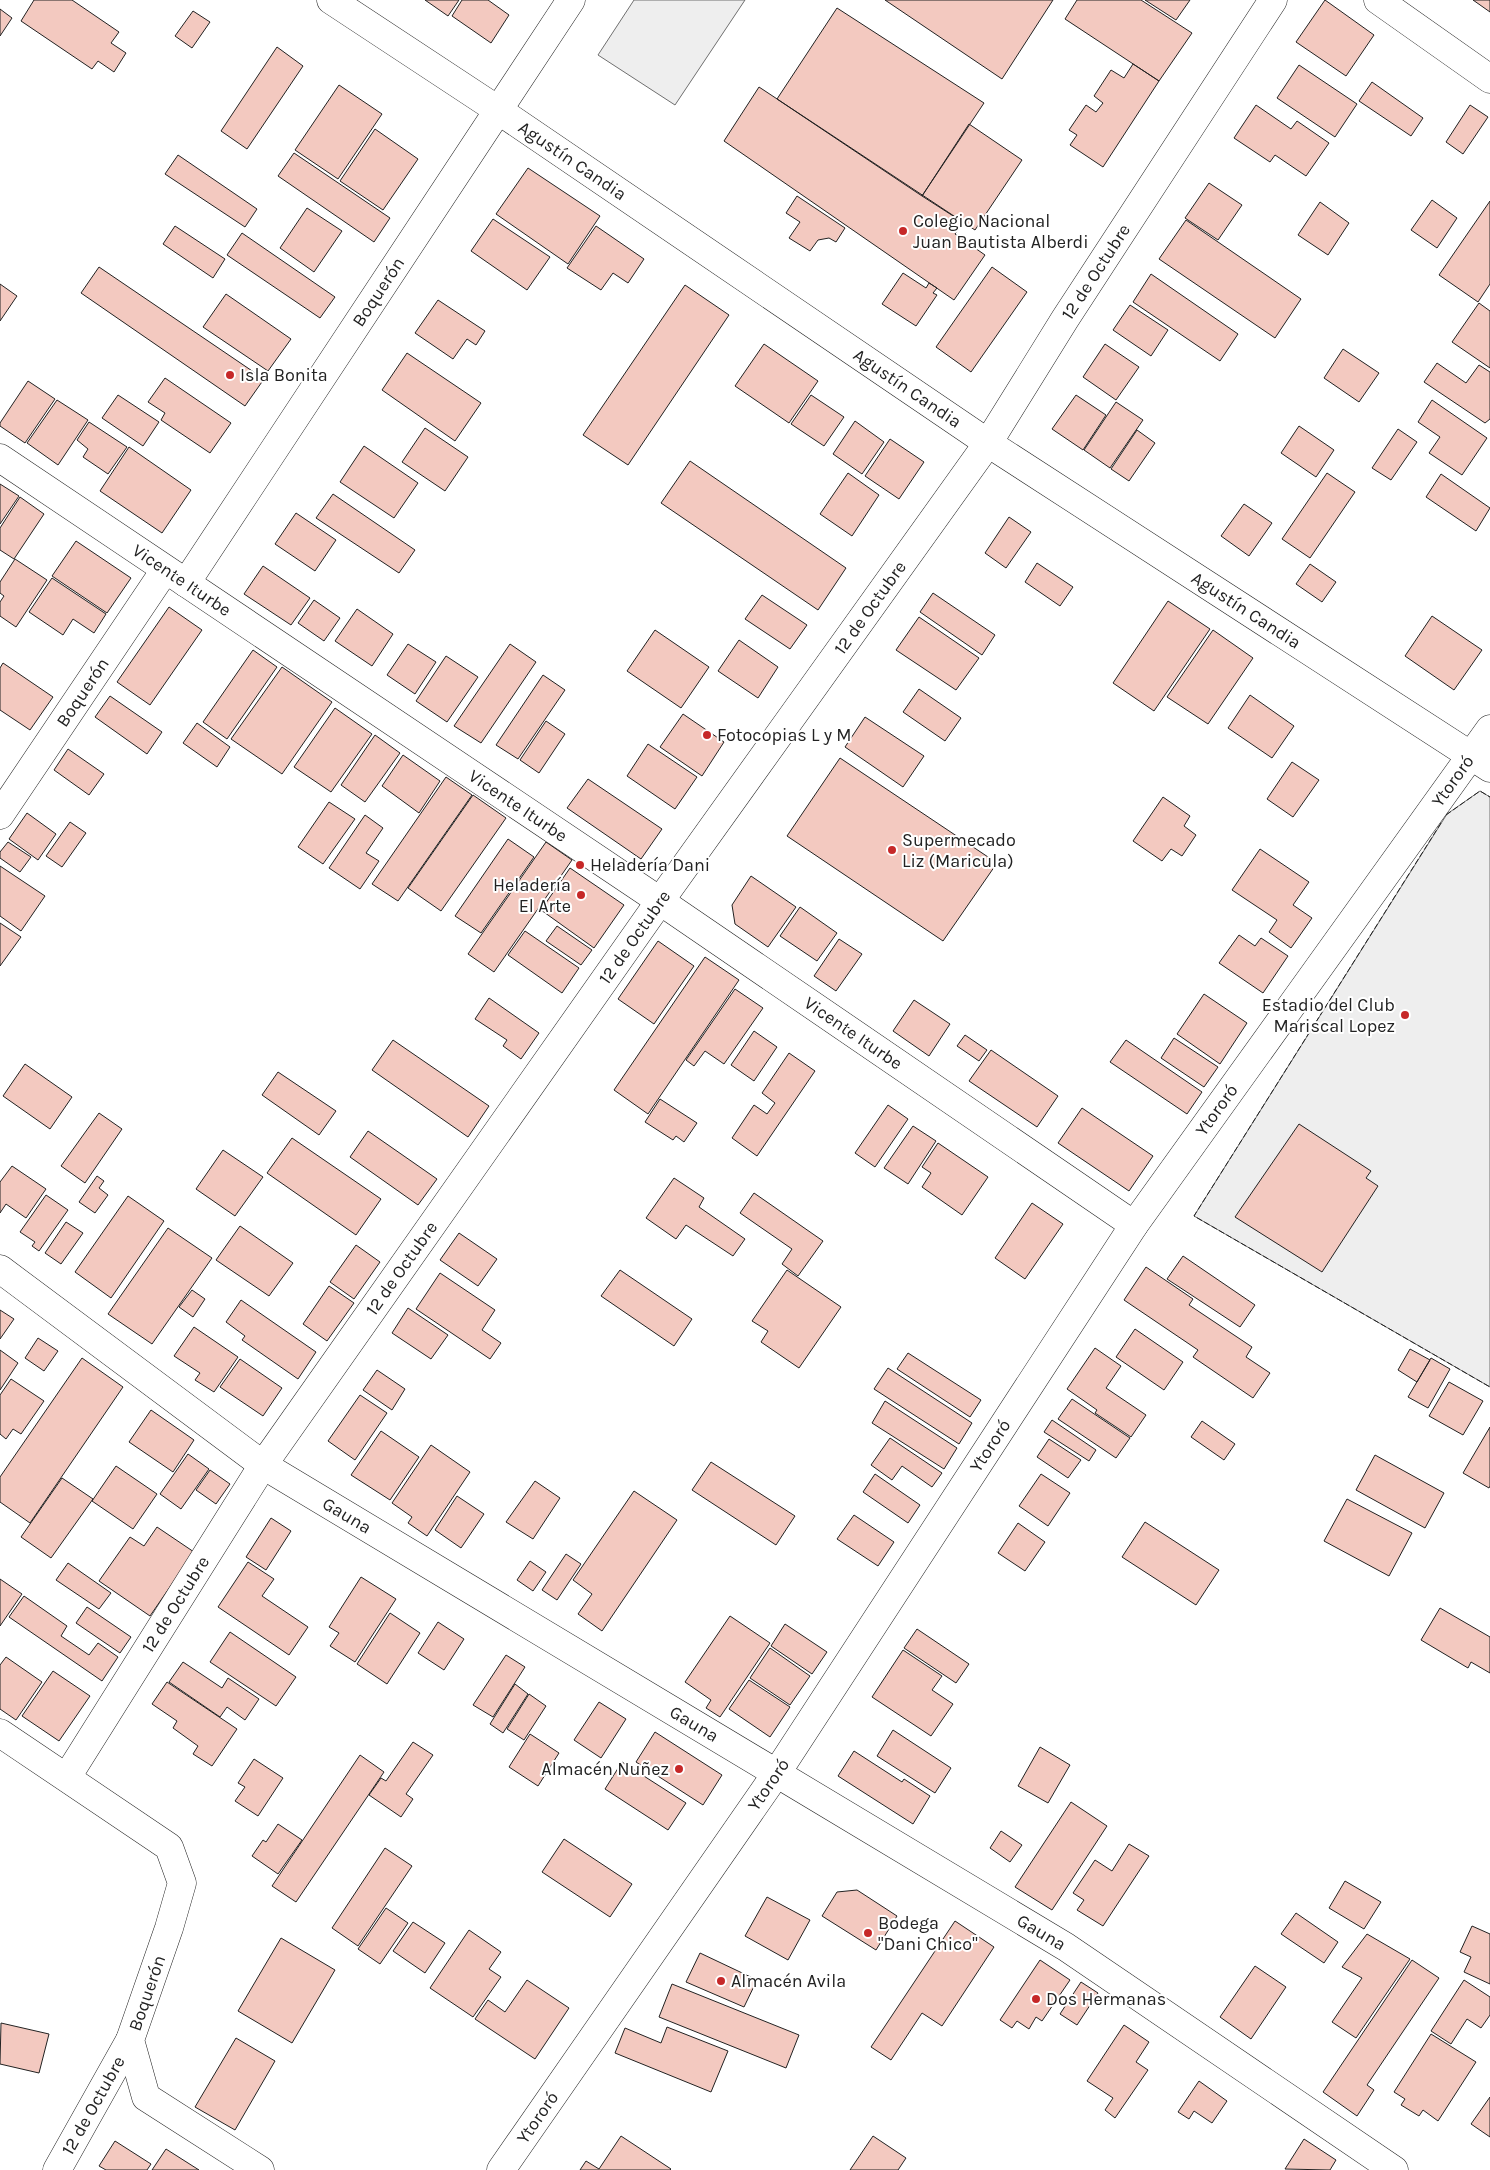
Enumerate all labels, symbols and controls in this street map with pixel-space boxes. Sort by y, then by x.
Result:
street label: Agustín Candia [514,116,631,205]
place label: Colegio Nacional Juan Bautista Alberdi [913,210,1089,253]
street label: 12 de Octubre [1057,220,1135,324]
marker: Colegio Nacional Juan Bautista Alberdi [897,225,909,237]
street label: Boquerón [347,253,409,331]
street label: Agustín Candia [849,344,966,433]
place label: Isla Bonita [240,364,328,386]
marker: Isla Bonita [224,369,236,381]
street label: Vicente Iturbe [128,539,235,621]
street label: 12 de Octubre [829,557,911,659]
street label: Agustín Candia [1187,567,1305,654]
street label: Boquerón [51,653,114,731]
place label: Fotocopias L y M [717,724,852,746]
marker: Fotocopias L y M [701,729,713,741]
street label: Ytororó [1427,751,1479,811]
street label: Vicente Iturbe [464,765,572,847]
place label: Supermecado Liz (Maricula) [902,829,1016,872]
marker: Supermecado Liz (Maricula) [886,844,898,856]
place label: Heladería Dani [590,854,710,876]
marker: Heladería Dani [574,859,586,871]
place label: Heladería El Arte [493,874,571,917]
street label: 12 de Octubre [594,886,675,988]
marker: Heladería El Arte [575,889,587,901]
street label: Vicente Iturbe [800,992,907,1074]
place label: Estadio del Club Mariscal Lopez [1262,994,1395,1037]
marker: Estadio del Club Mariscal Lopez [1399,1009,1411,1021]
street label: Ytororó [1190,1080,1243,1140]
street label: 12 de Octubre [361,1217,442,1320]
street label: Ytororó [965,1415,1015,1476]
street label: Gauna [319,1492,375,1539]
street label: 12 de Octubre [137,1552,214,1657]
street label: Gauna [666,1701,723,1747]
street label: Ytororó [743,1754,794,1815]
place label: Almacén Nuñez [541,1758,669,1780]
marker: Almacén Nuñez [673,1763,685,1775]
street label: Gauna [1013,1909,1070,1955]
place label: Bodega "Dani Chico" [878,1912,978,1955]
marker: Bodega "Dani Chico" [862,1927,874,1939]
street label: Boquerón [124,1952,170,2034]
place label: Almacén Avila [731,1970,846,1992]
marker: Almacén Avila [715,1975,727,1987]
place label: Dos Hermanas [1046,1988,1166,2010]
marker: Dos Hermanas [1030,1993,1042,2005]
street label: 12 de Octubre [57,2052,130,2159]
street label: Ytororó [512,2087,563,2148]

